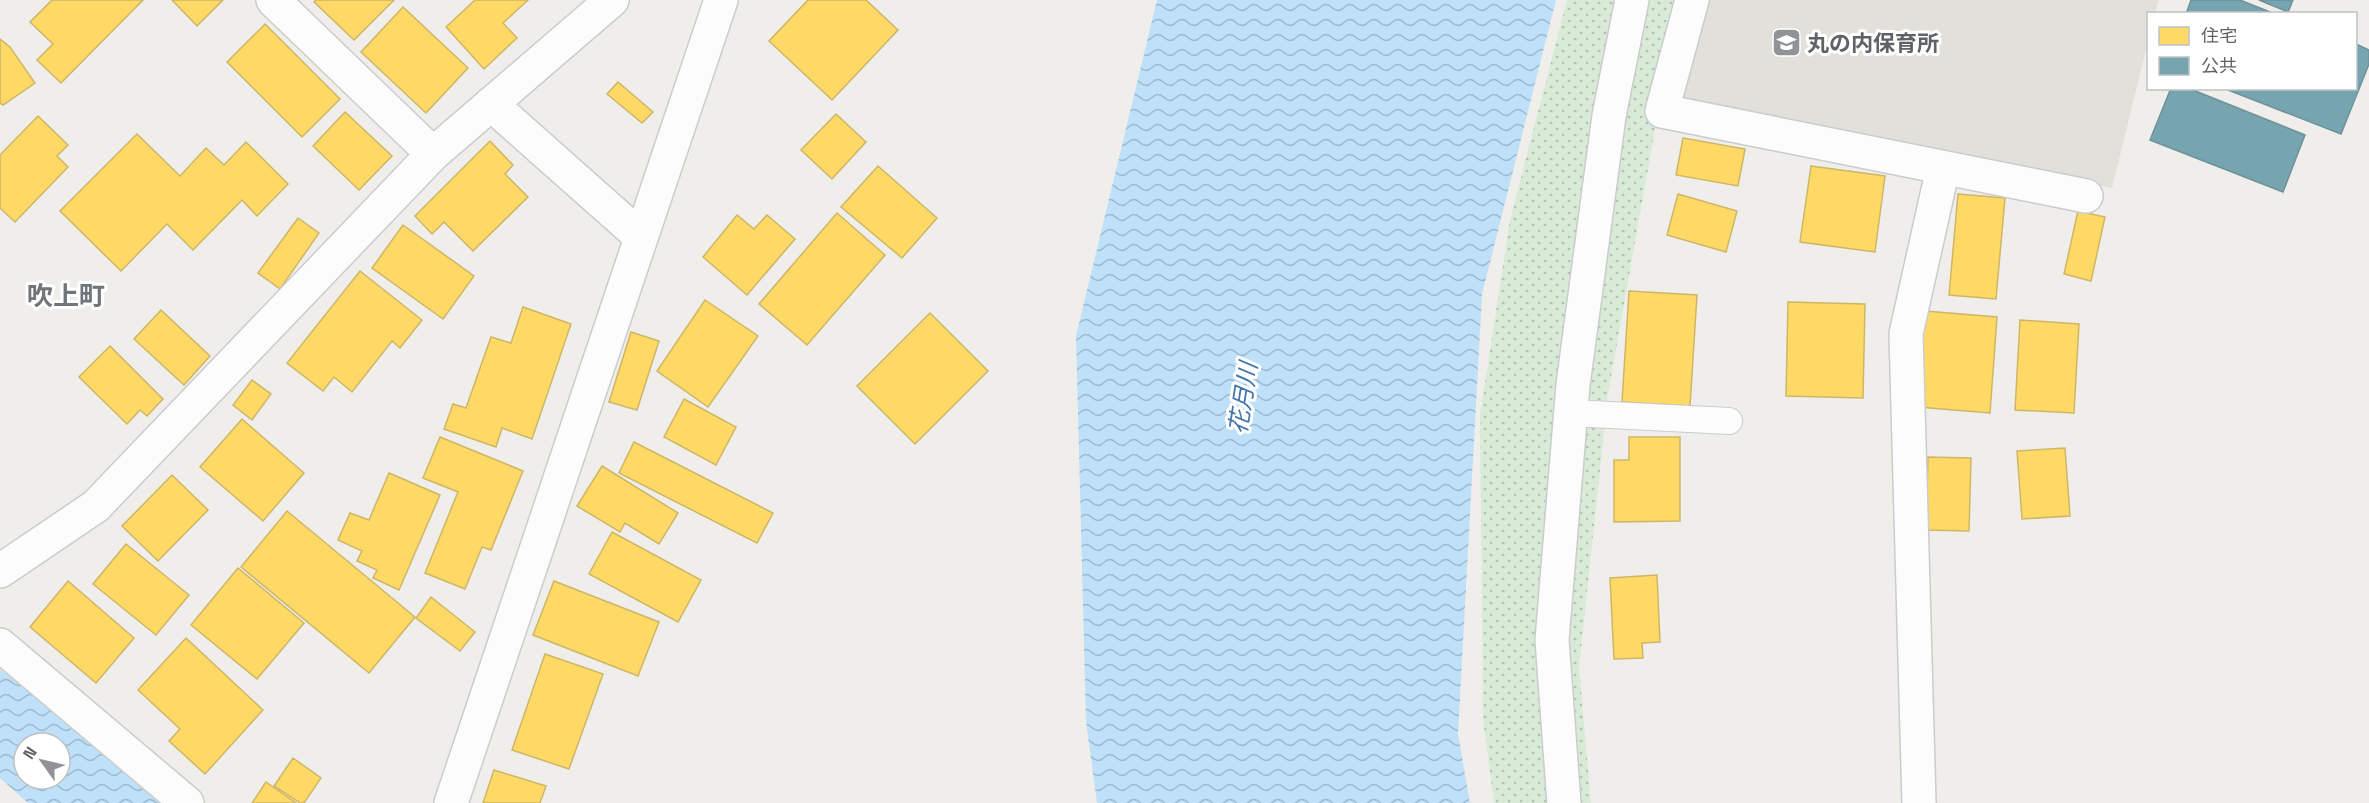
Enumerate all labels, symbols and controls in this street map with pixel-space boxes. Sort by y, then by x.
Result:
legend [2147,12,2357,90]
text: 住宅 [2201,24,2237,47]
school or university icon: 丸の内保育所 [1770,27,1802,59]
place label: 丸の内保育所 [1807,29,1939,57]
text: 公共 [2201,54,2237,77]
district label: 吹上町 [27,279,105,313]
water label: 花月川 [1222,357,1264,436]
north arrow [12,731,72,791]
text: N [18,743,42,763]

